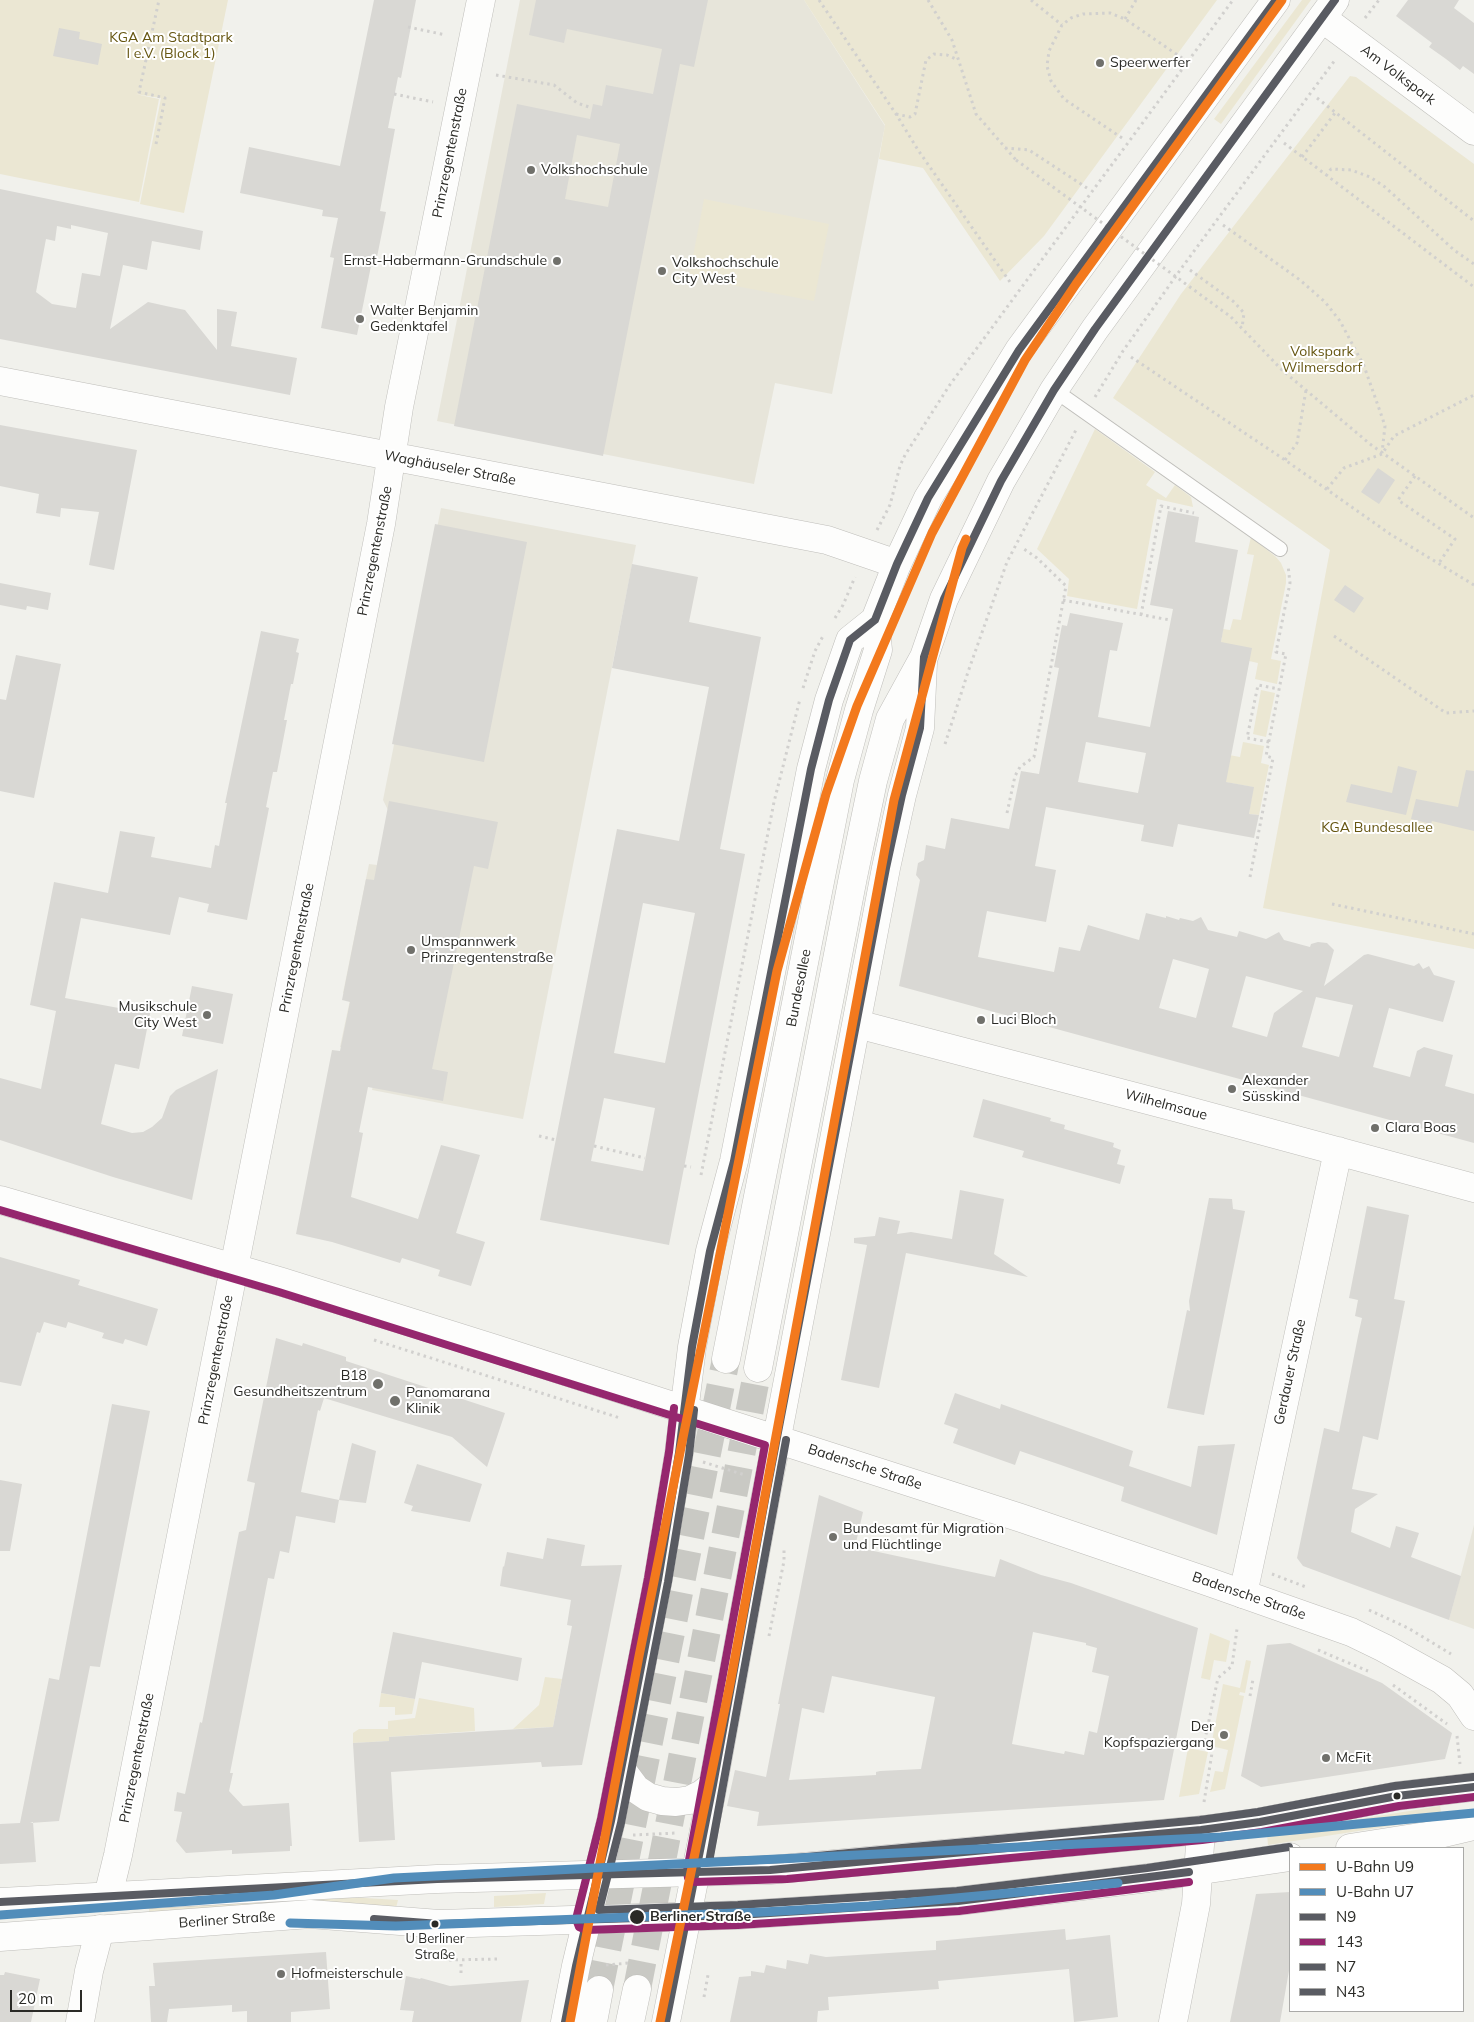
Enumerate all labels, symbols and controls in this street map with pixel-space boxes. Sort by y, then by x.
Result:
park label: KGA Am Stadtpark I e.V. (Block 1) [109,30,233,62]
street label: Am Volkspark [1357,41,1439,109]
place label: Speerwerfer [1110,55,1190,71]
marker: Speerwerfer [1094,57,1106,69]
street label: Prinzregentenstraße [429,87,471,219]
place label: Volkshochschule [541,162,648,178]
marker: Volkshochschule [525,164,537,176]
place label: Ernst-Habermann-Grundschule [343,253,547,269]
marker: Ernst-Habermann-Grundschule [551,255,563,267]
place label: Volkshochschule City West [672,255,779,288]
marker: Volkshochschule City West [656,265,668,277]
place label: Walter Benjamin Gedenktafel [370,303,479,336]
marker: Walter Benjamin Gedenktafel [354,313,366,325]
park label: Volkspark Wilmersdorf [1282,344,1362,377]
street label: Waghäuseler Straße [383,447,517,489]
street label: Prinzregentenstraße [354,485,396,617]
park label: KGA Bundesallee [1321,820,1433,836]
street label: Prinzregentenstraße [276,882,318,1014]
place label: Umspannwerk Prinzregentenstraße [421,934,553,966]
marker: Umspannwerk Prinzregentenstraße [405,944,417,956]
street label: Bundesallee [783,948,815,1028]
place label: Musikschule City West [118,999,197,1032]
marker: Musikschule City West [201,1009,213,1021]
place label: Luci Bloch [991,1012,1056,1028]
marker: Luci Bloch [975,1014,987,1026]
place label: Alexander Süsskind [1242,1073,1308,1106]
marker: Alexander Süsskind [1226,1083,1238,1095]
street label: Wilhelmsaue [1123,1086,1209,1124]
place label: Clara Boas [1385,1120,1456,1136]
marker: Clara Boas [1369,1122,1381,1134]
street label: Prinzregentenstraße [195,1294,237,1426]
street label: Gerdauer Straße [1271,1318,1309,1426]
place label: B18 Gesundheitszentrum [233,1368,367,1400]
marker: B18 Gesundheitszentrum [371,1377,385,1391]
place label: Panomarana Klinik [406,1385,490,1418]
marker: Panomarana Klinik [388,1394,402,1408]
street label: Badensche Straße [806,1441,924,1493]
place label: Bundesamt für Migration und Flüchtlinge [843,1521,1004,1554]
marker: Bundesamt für Migration und Flüchtlinge [827,1531,839,1543]
street label: Badensche Straße [1190,1569,1308,1623]
street label: Prinzregentenstraße [116,1692,158,1824]
place label: Der Kopfspaziergang [1104,1719,1214,1751]
marker: Der Kopfspaziergang [1218,1729,1230,1741]
place label: McFit [1336,1750,1371,1766]
marker: McFit [1320,1752,1332,1764]
unlabelled marker [1392,1791,1402,1801]
legend [1289,1847,1464,2012]
text: U-Bahn U9 [1336,1857,1414,1876]
text: U-Bahn U7 [1336,1882,1414,1901]
text: N9 [1336,1907,1356,1926]
street label: Berliner Straße [178,1908,276,1932]
marker: Berliner Straße [628,1908,646,1926]
place label: Berliner Straße [650,1909,751,1925]
marker: U Berliner Straße [430,1919,440,1929]
place label: U Berliner Straße [405,1931,465,1962]
text: 143 [1336,1932,1363,1951]
text: N7 [1336,1957,1356,1976]
place label: Hofmeisterschule [291,1966,403,1982]
marker: Hofmeisterschule [275,1968,287,1980]
scale bar [12,1980,85,2012]
text: N43 [1336,1982,1365,2001]
text: 20 m [18,1989,53,2008]

